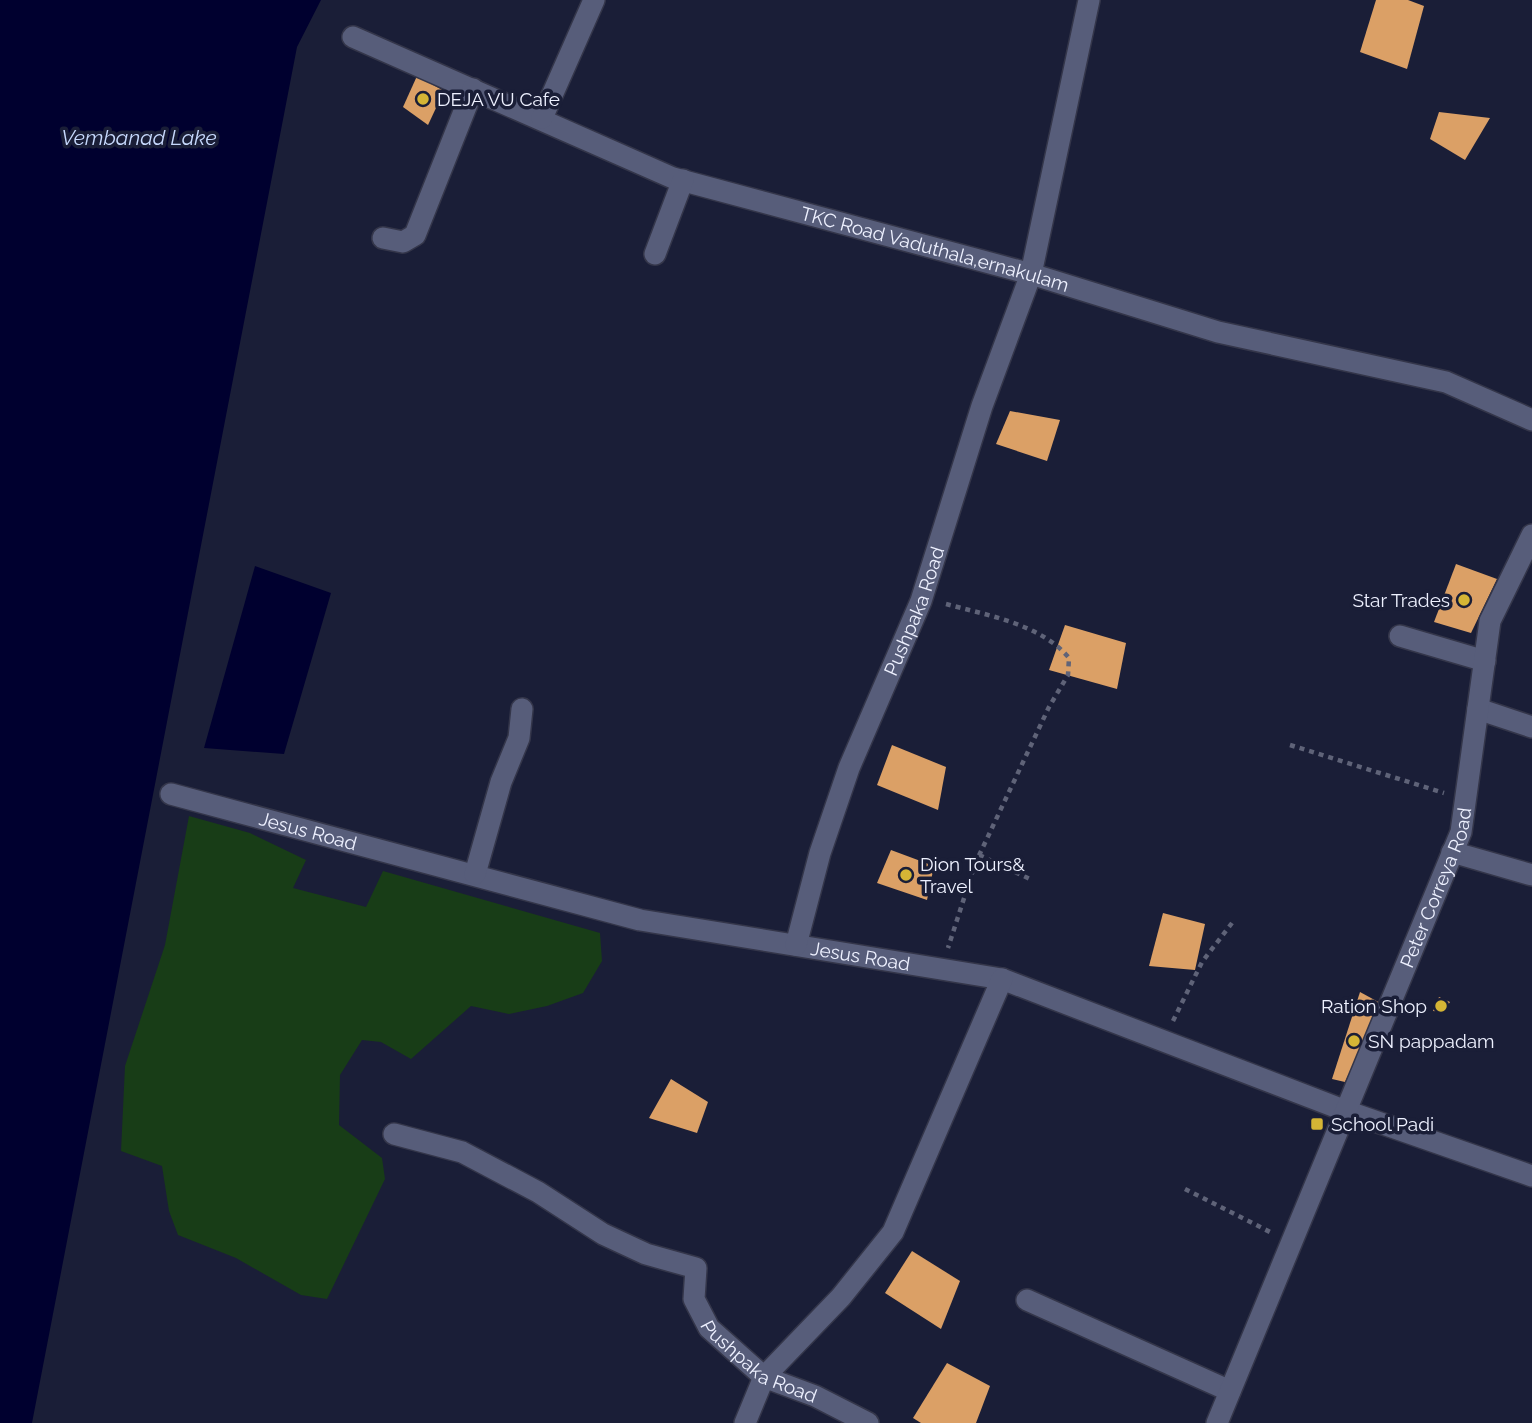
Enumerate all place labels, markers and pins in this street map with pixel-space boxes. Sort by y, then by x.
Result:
place label: DEJA VU Cafe [437,88,560,110]
marker: DEJA VU Cafe [415,91,431,107]
place label: Star Trades [1352,589,1450,611]
marker: Star Trades [1456,592,1472,608]
place label: Dion Tours& Travel [920,853,1025,897]
marker: Dion Tours& Travel [898,867,914,883]
place label: Ration Shop [1321,995,1427,1017]
marker: Ration Shop [1433,998,1449,1014]
place label: SN pappadam [1368,1030,1495,1052]
marker: SN pappadam [1346,1033,1362,1049]
place label: School Padi [1331,1113,1434,1135]
marker: School Padi [1309,1116,1325,1132]

